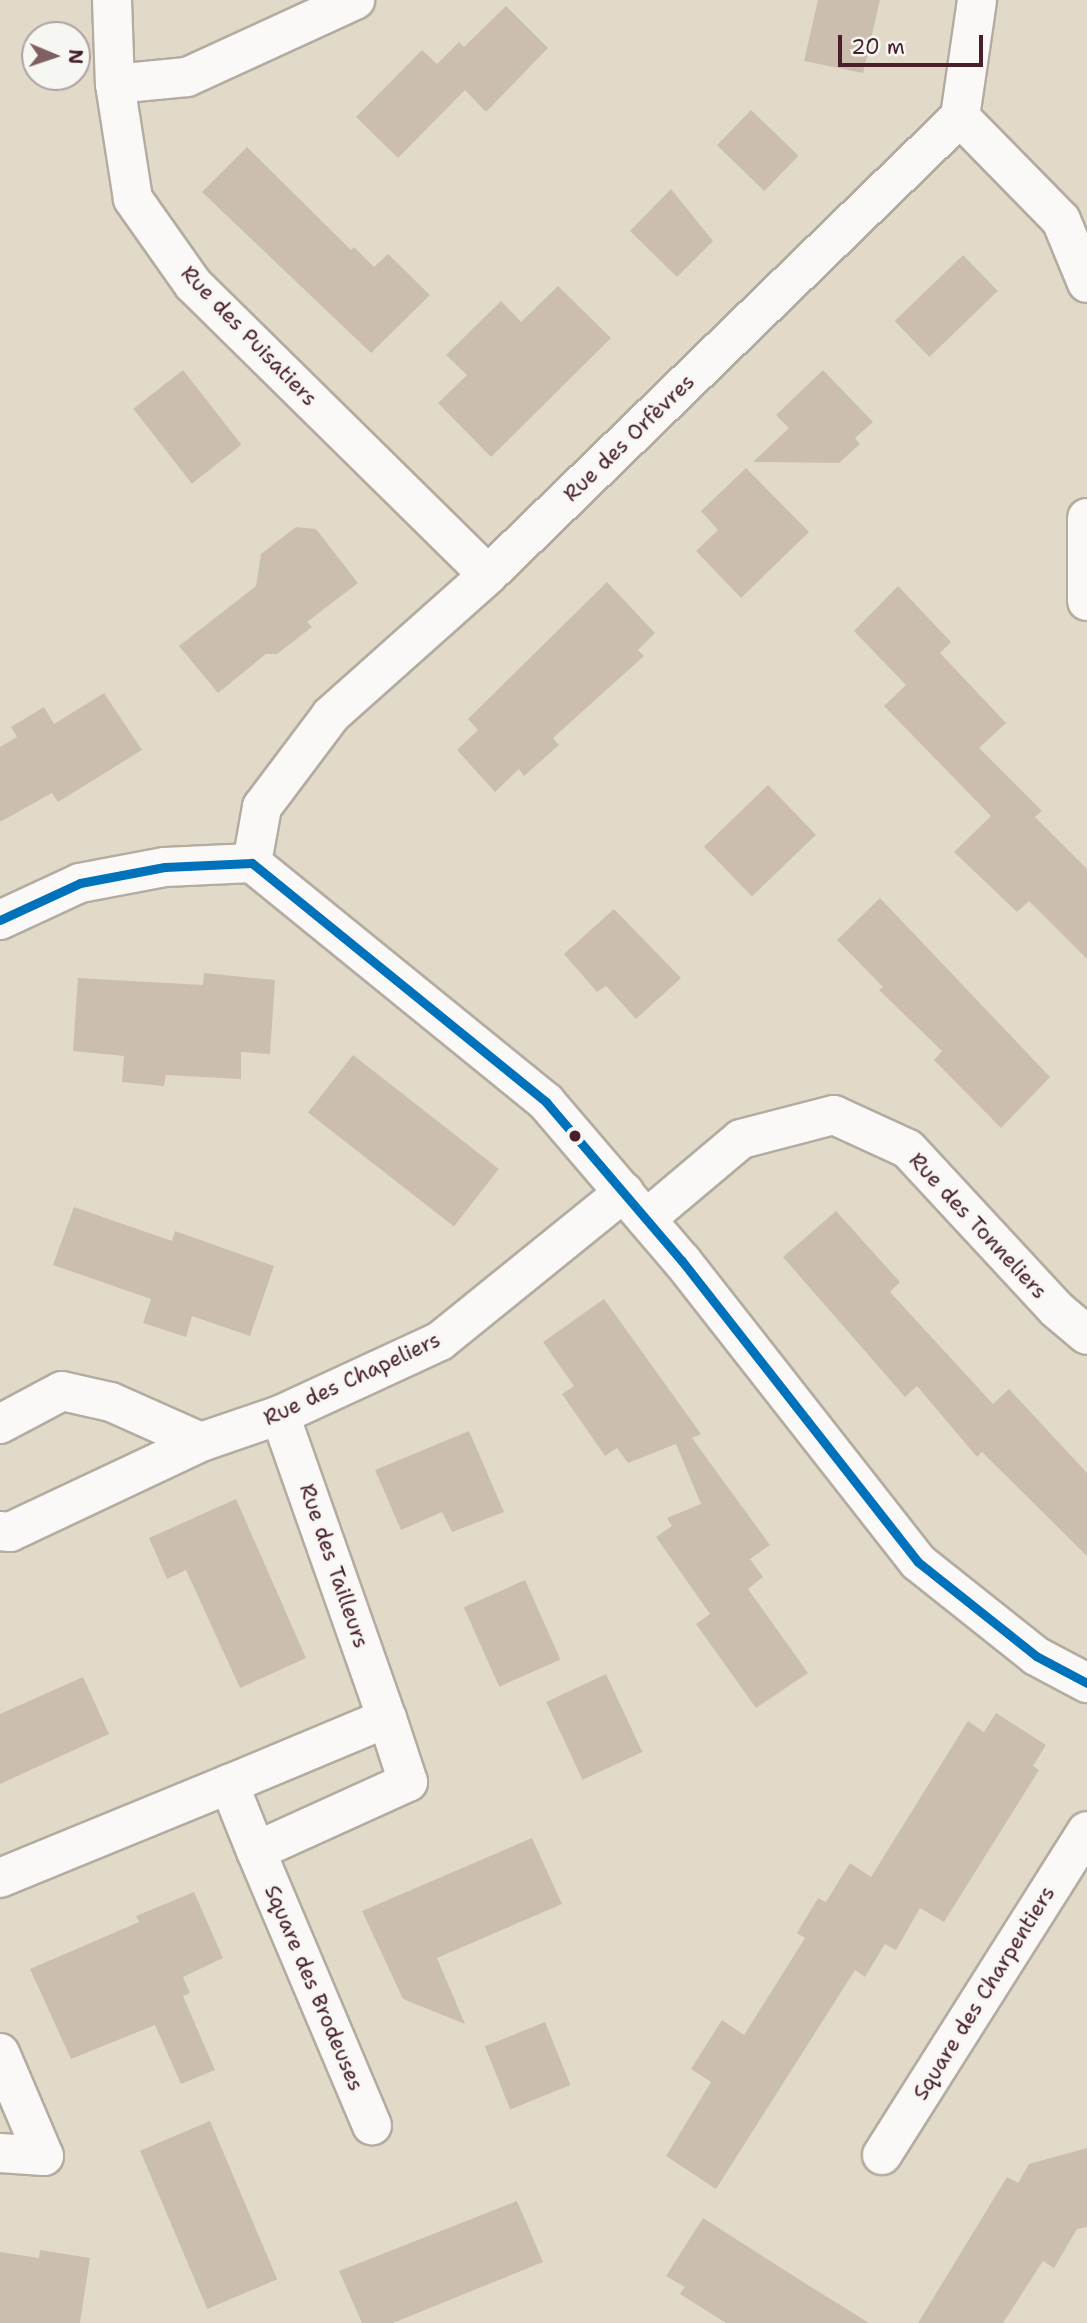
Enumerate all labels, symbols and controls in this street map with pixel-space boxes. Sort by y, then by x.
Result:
north arrow [21,21,91,91]
scale bar [842,21,987,65]
text: 20 m [851,33,905,61]
text: N [63,49,88,65]
street label: Rue des Puisatiers [176,261,322,411]
street label: Rue des Orfèvres [558,369,700,507]
unlabelled marker [568,1129,582,1143]
street label: Rue des Tonneliers [904,1148,1052,1304]
street label: Rue des Chapeliers [260,1327,444,1431]
street label: Rue des Tailleurs [294,1481,374,1651]
street label: Square des Brodeuses [259,1881,369,2095]
street label: Square des Charpentiers [908,1881,1060,2105]

